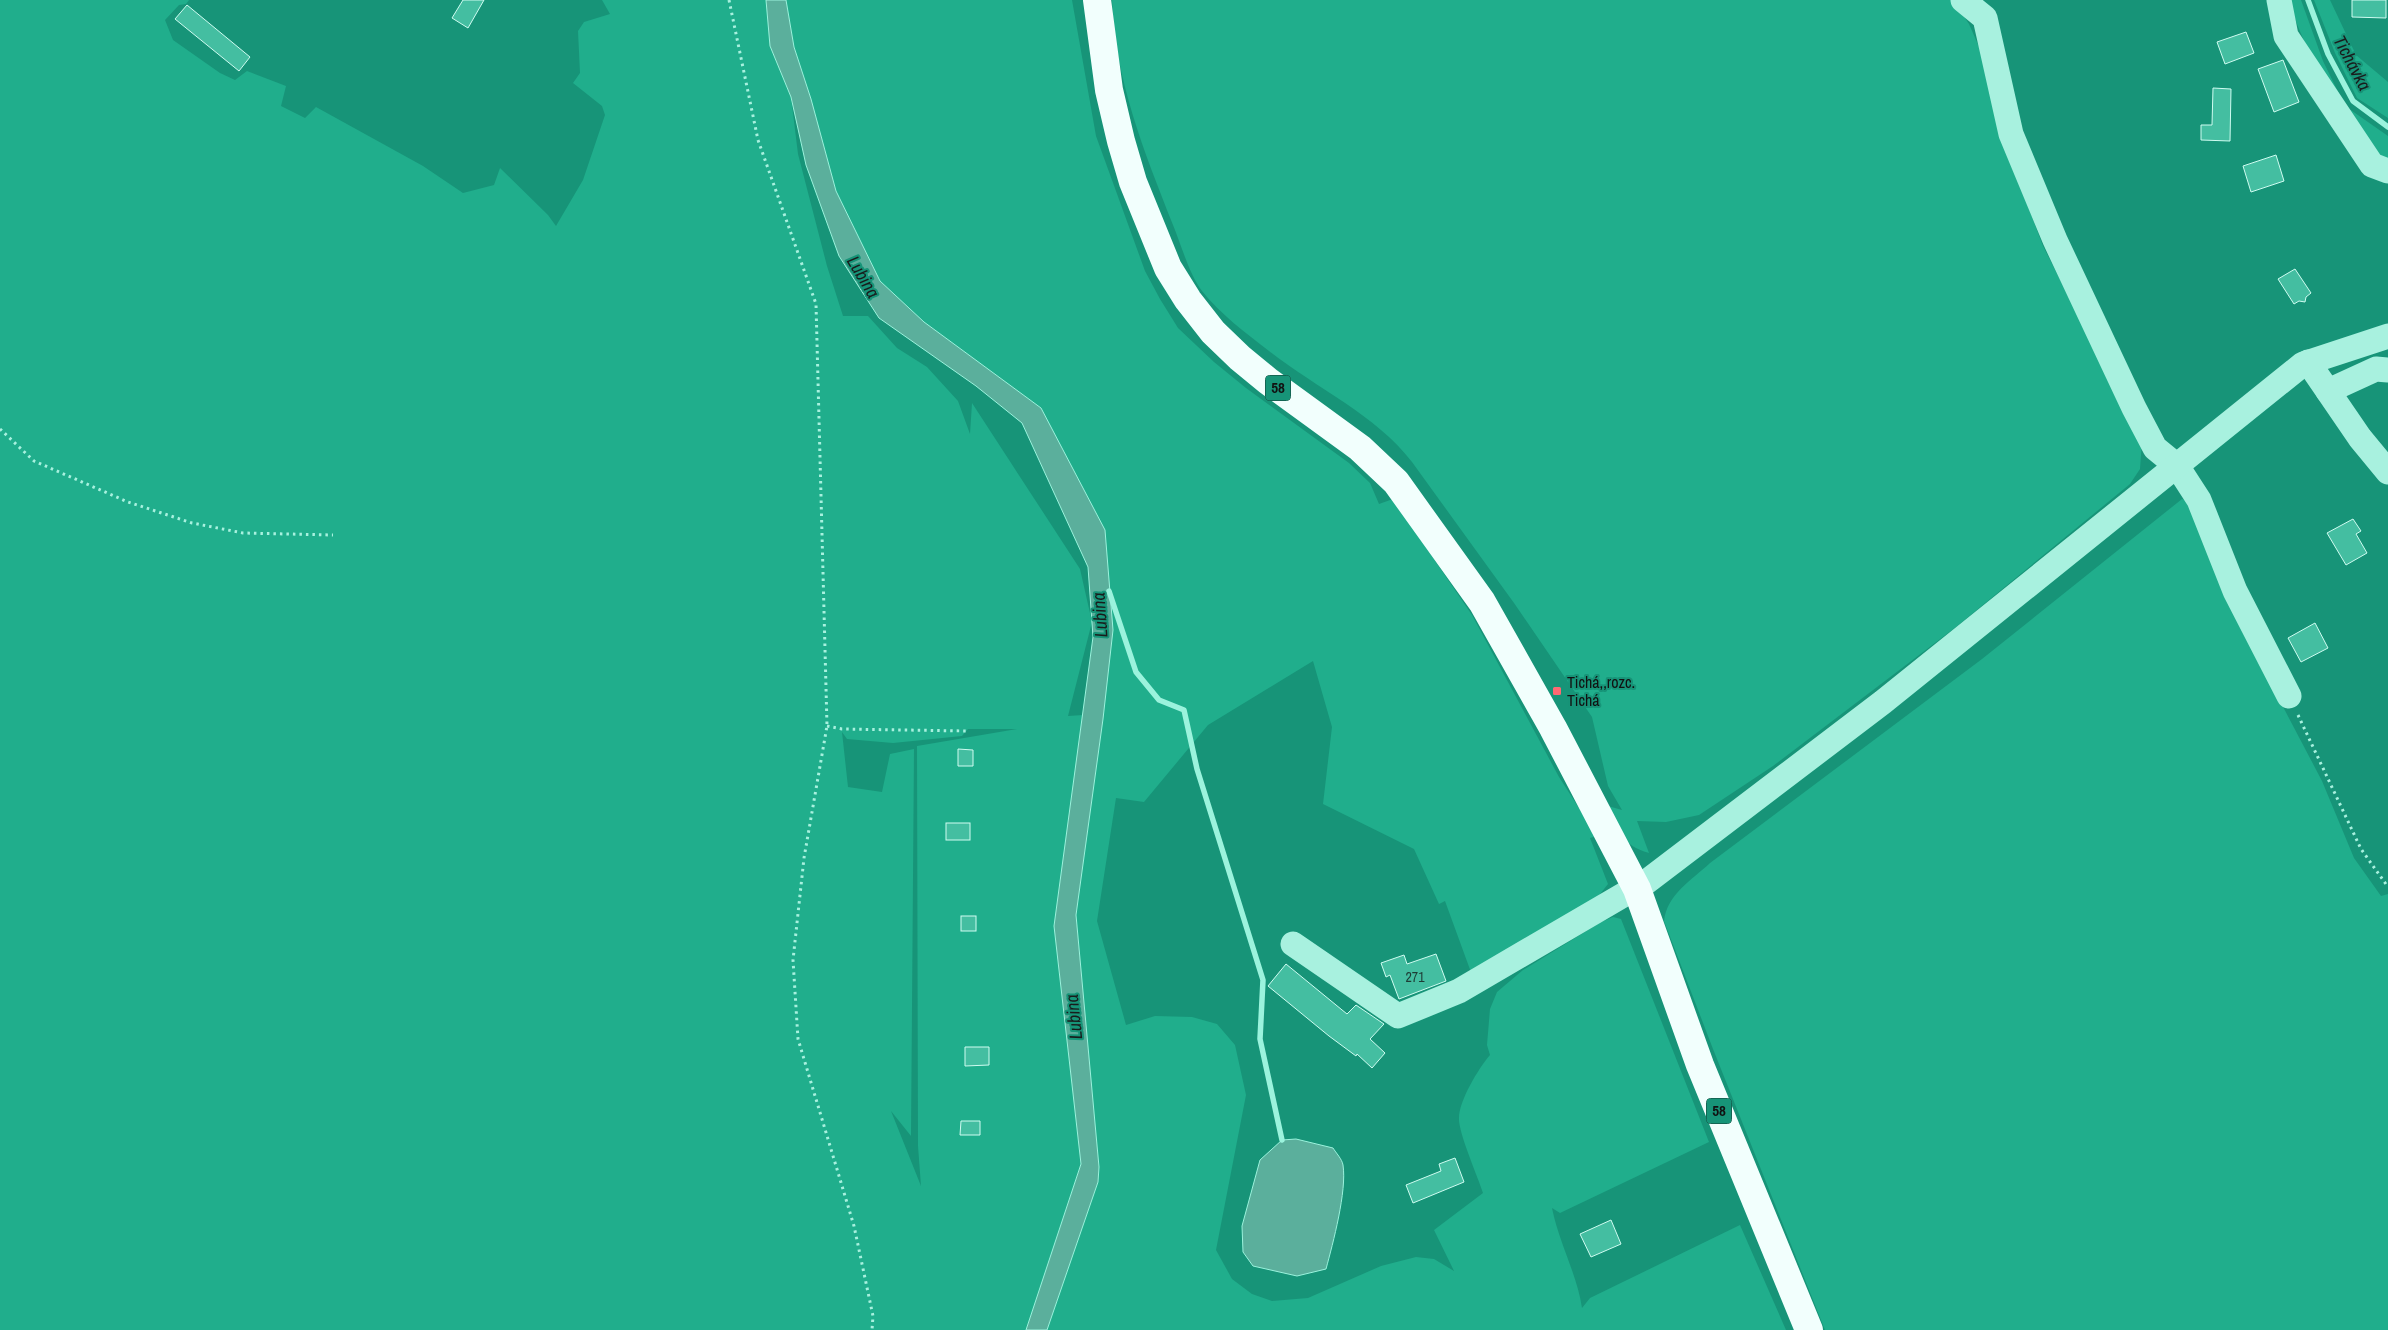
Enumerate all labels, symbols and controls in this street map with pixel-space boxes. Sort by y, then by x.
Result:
water label: Tichávka [2328,31,2377,95]
water label: Lubina [841,251,886,303]
road number: 58 [1266,376,1290,400]
water label: Lubina [1085,592,1114,638]
place label: Tichá,,rozc. Tichá [1567,671,1635,711]
marker: Tichá,,rozc. Tichá [1551,685,1563,697]
house number: 271 [1405,968,1425,986]
water label: Lubina [1059,993,1088,1041]
road number: 58 [1706,1098,1732,1124]

